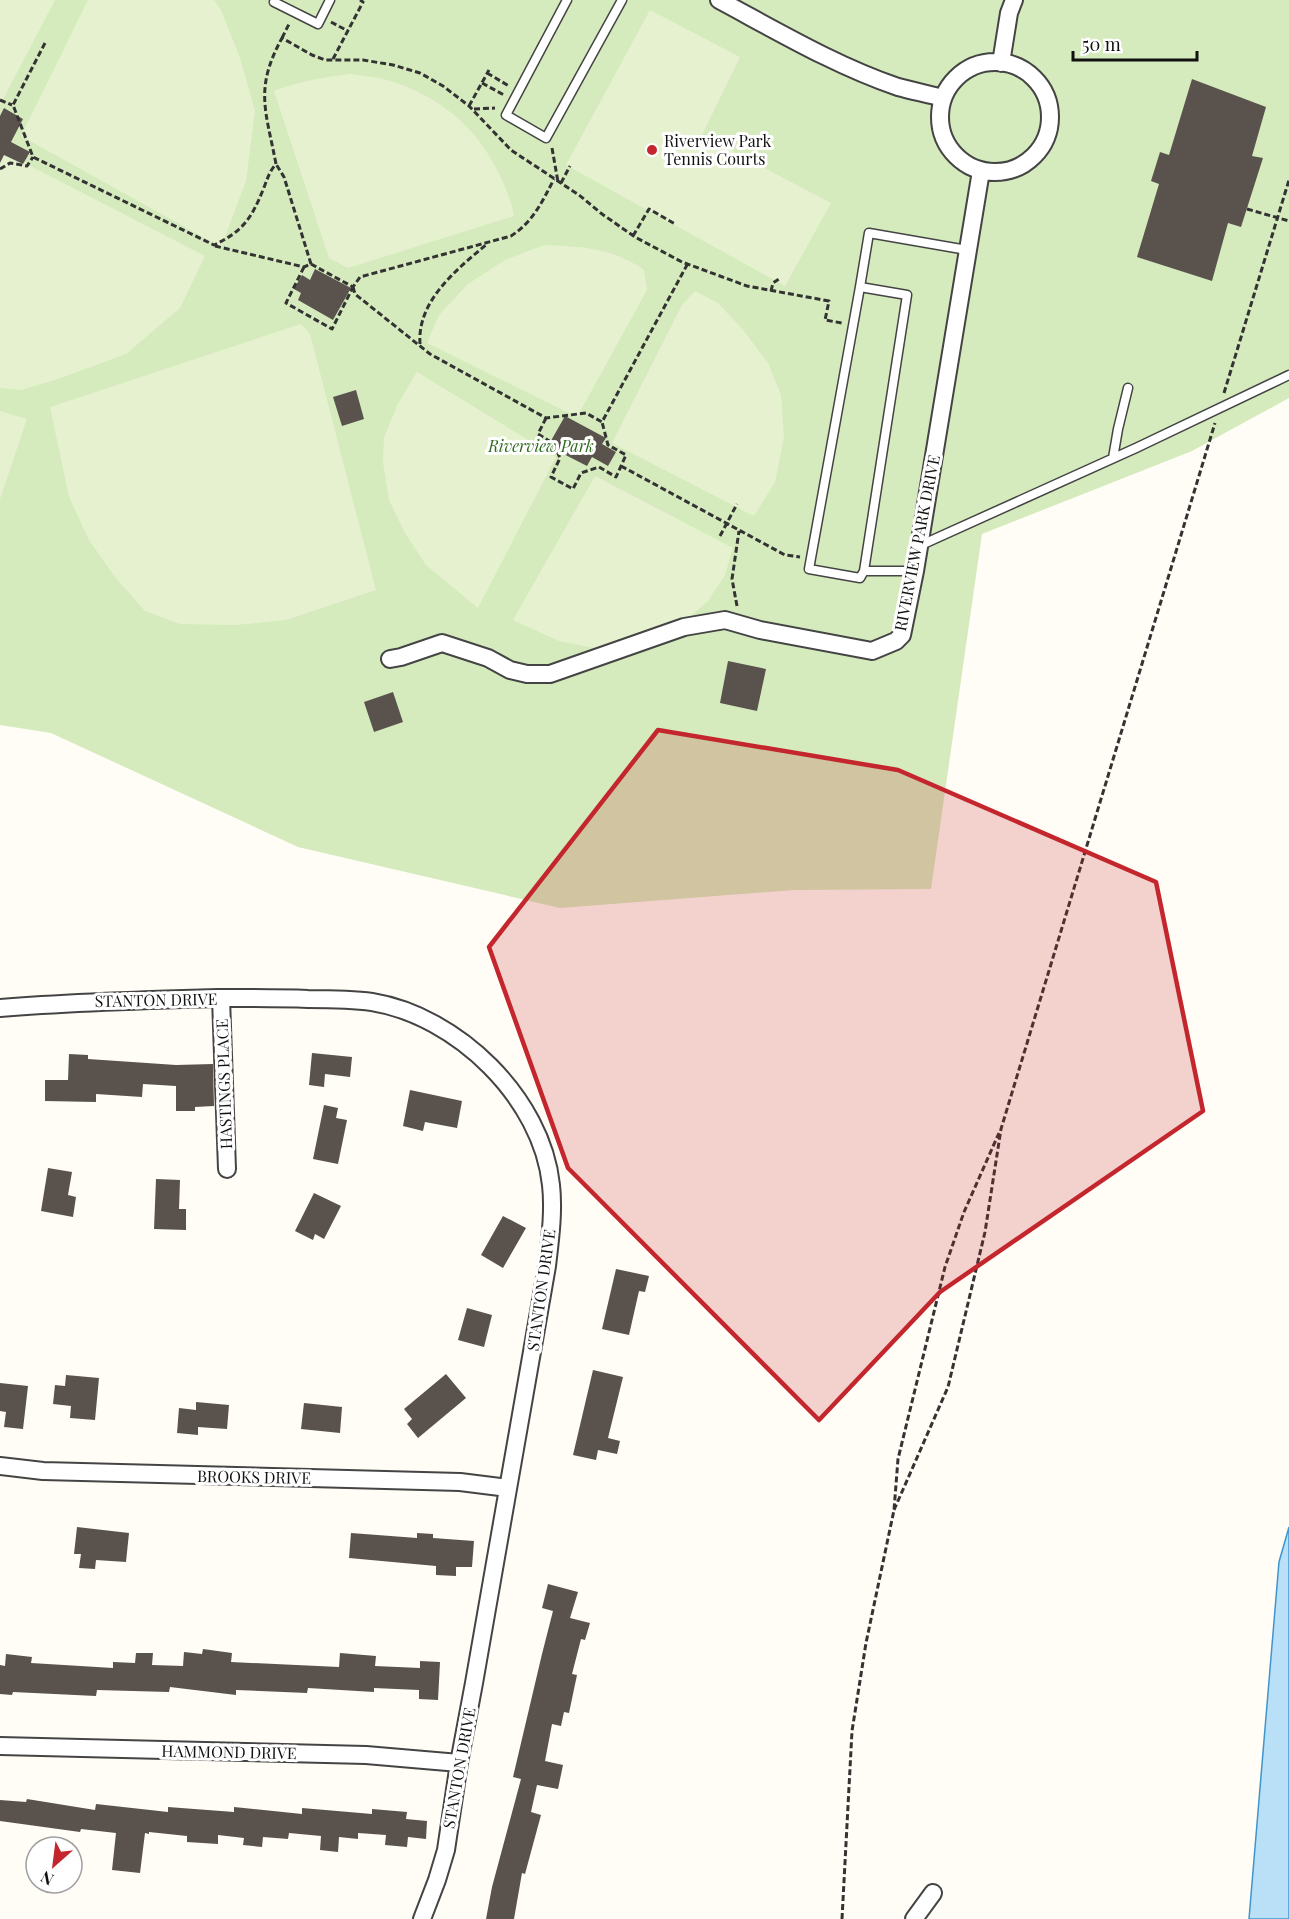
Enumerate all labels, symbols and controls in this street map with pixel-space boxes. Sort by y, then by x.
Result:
scale bar [1073,24,1198,62]
text: 50 m [1082,32,1121,56]
place label: Riverview Park Tennis Courts [664,130,771,169]
marker: Riverview Park Tennis Courts [645,143,659,157]
park label: Riverview Park [487,435,594,456]
street label: RIVERVIEW PARK DRIVE [889,453,944,633]
street label: STANTON DRIVE [94,988,218,1011]
street label: HASTINGS PLACE [211,1018,236,1150]
street label: STANTON DRIVE [522,1228,559,1352]
street label: BROOKS DRIVE [197,1465,311,1488]
street label: STANTON DRIVE [437,1706,480,1830]
street label: HAMMOND DRIVE [161,1740,297,1763]
north arrow [24,1835,84,1895]
text: N [36,1866,57,1891]

